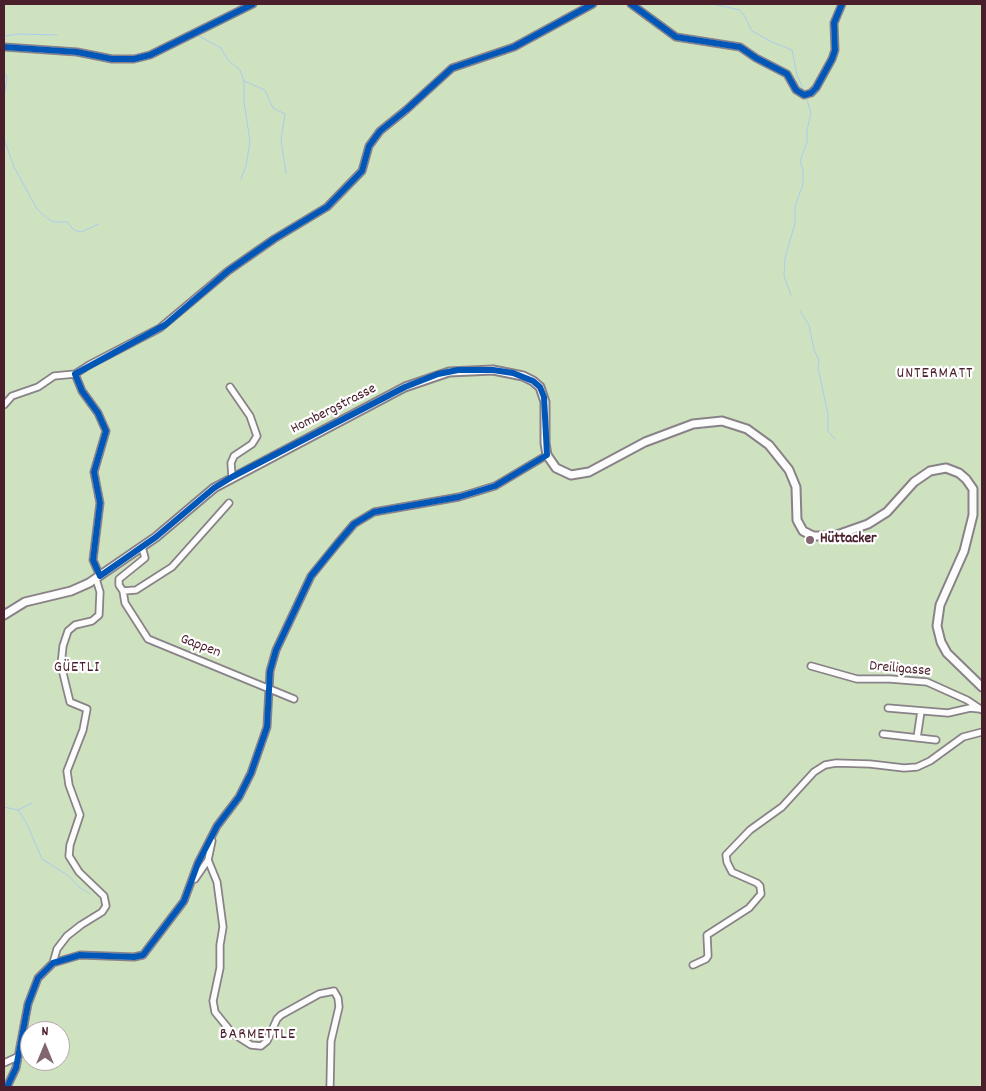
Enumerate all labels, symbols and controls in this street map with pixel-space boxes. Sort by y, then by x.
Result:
district label: UNTERMATT [895,365,975,385]
street label: Hombergstrasse [288,381,380,439]
place label: Hüttacker [820,531,877,549]
marker: Hüttacker [804,534,816,546]
street label: Gappen [177,631,223,663]
street label: Dreiligasse [868,658,932,682]
district label: GÜETLI [53,659,101,679]
north arrow [20,1021,70,1071]
text: N [42,1022,48,1042]
district label: BARMETTLE [219,1026,297,1046]

